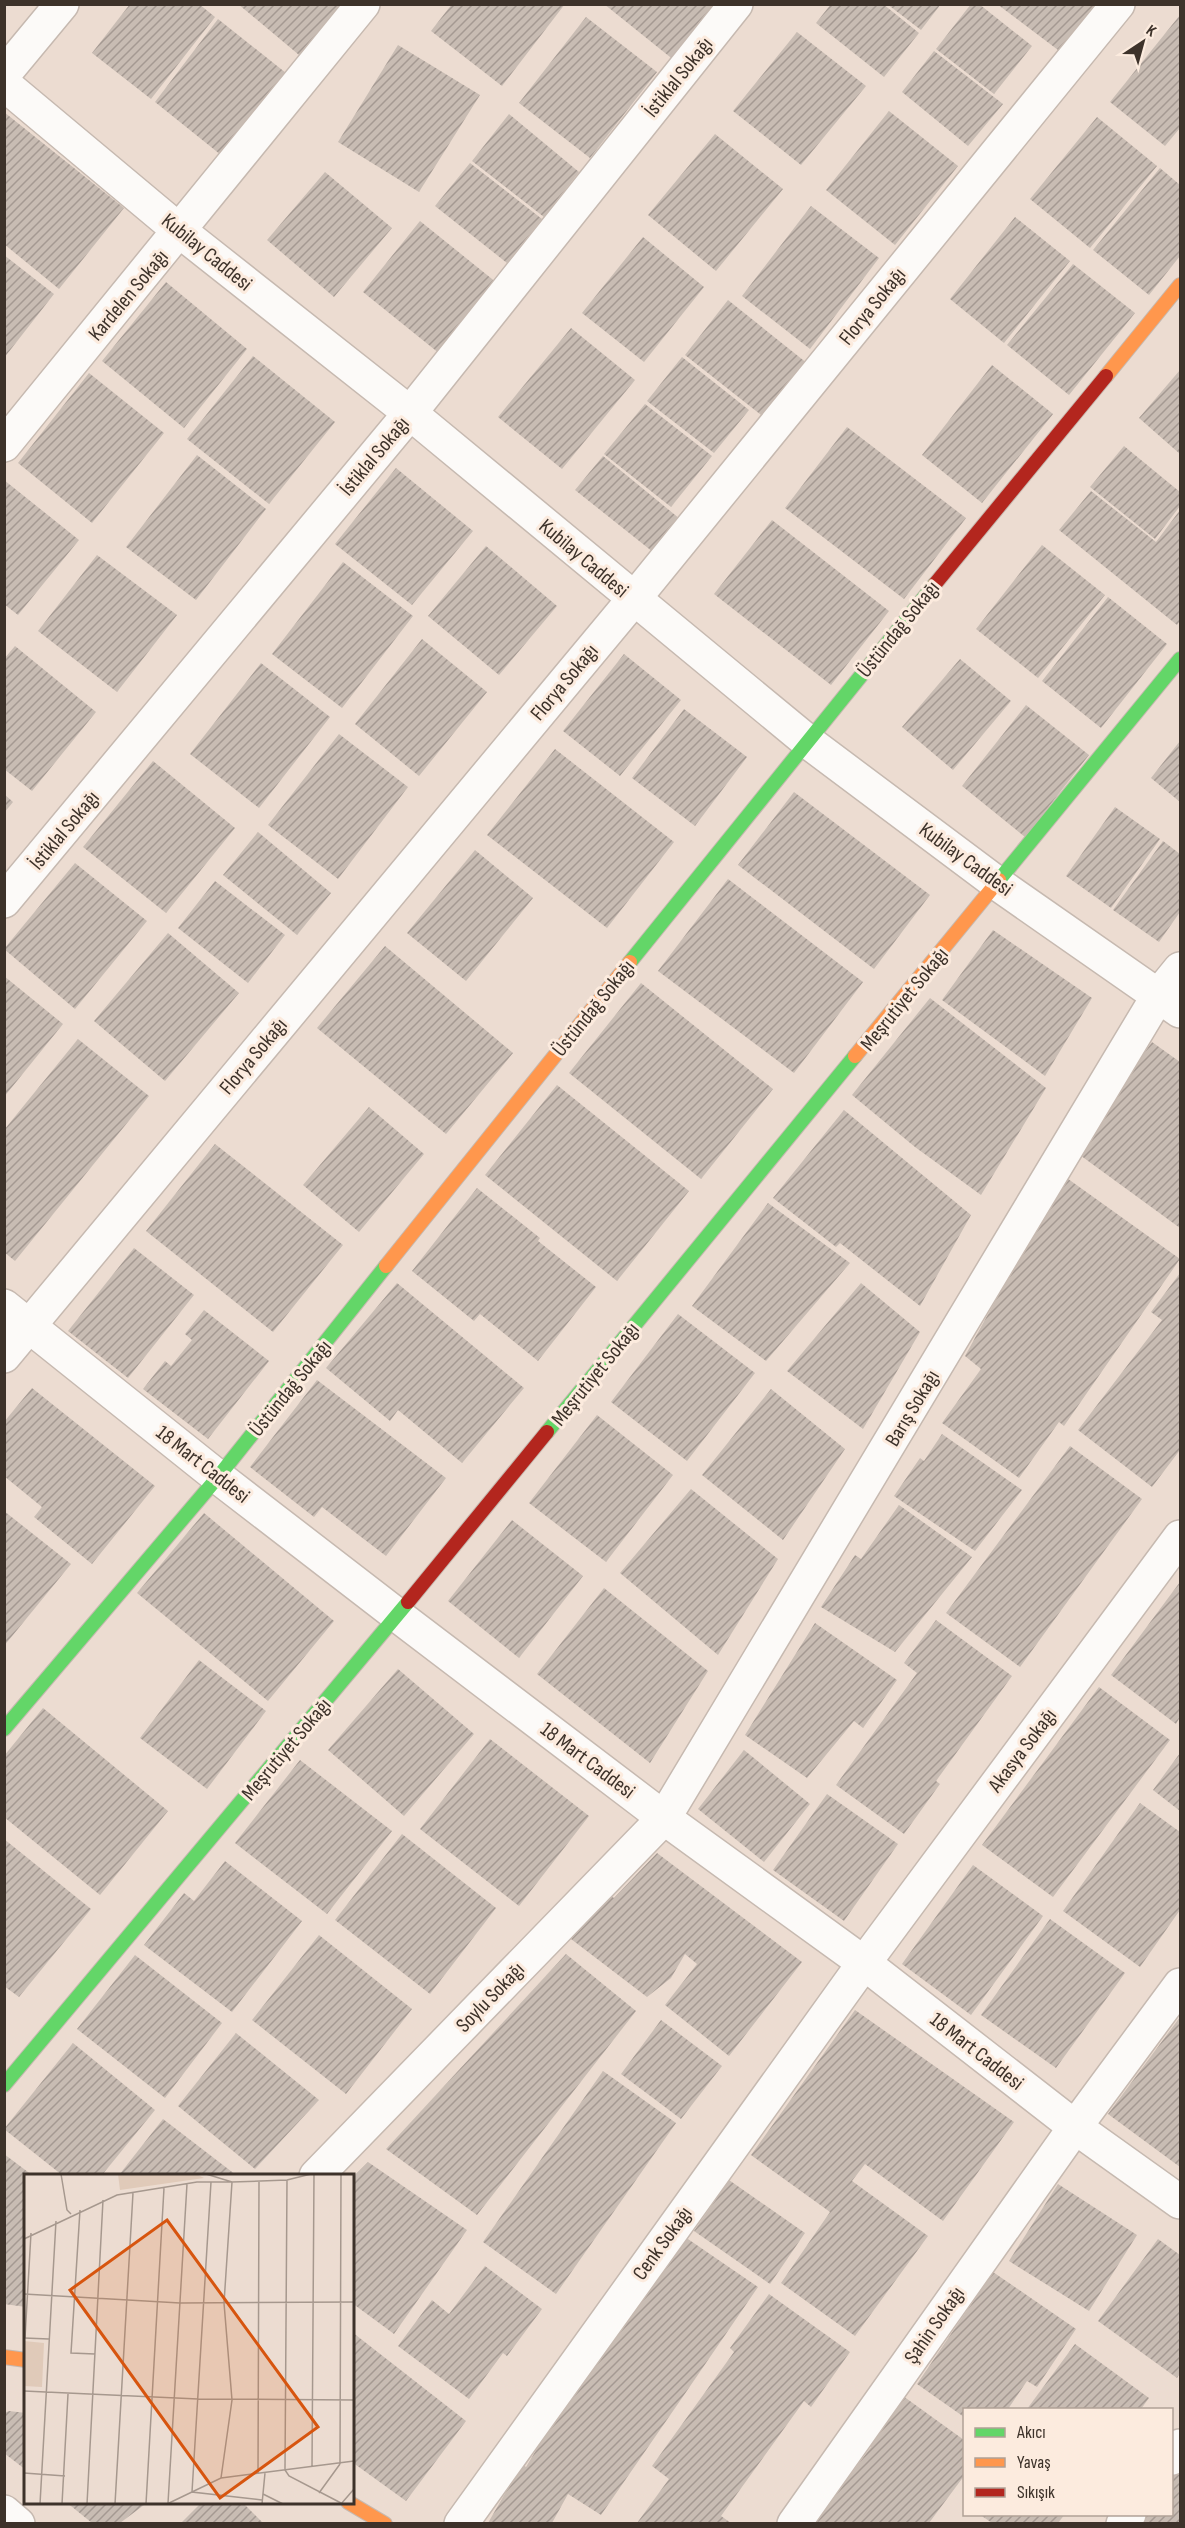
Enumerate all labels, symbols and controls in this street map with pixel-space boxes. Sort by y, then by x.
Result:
north arrow [1113,12,1173,72]
text: K [1142,21,1160,41]
street label: İstiklal Sokağı [639,32,718,122]
street label: Kubilay Caddesi [156,208,257,296]
street label: Kardelen Sokağı [83,245,174,346]
street label: Florya Sokağı [834,263,911,350]
street label: İstiklal Sokağı [334,412,415,501]
street label: Kubilay Caddesi [534,514,634,603]
street label: Üstündağ Sokağı [852,576,945,683]
street label: Florya Sokağı [525,639,604,726]
street label: İstiklal Sokağı [24,786,105,875]
street label: Kubilay Caddesi [914,817,1017,902]
street label: Meşrutiyet Sokağı [855,943,954,1056]
street label: Üstündağ Sokağı [547,955,640,1062]
street label: Florya Sokağı [214,1013,293,1100]
street label: Meşrutiyet Sokağı [546,1318,645,1431]
street label: Üstündağ Sokağı [244,1335,337,1442]
street label: Barış Sokağı [880,1366,945,1451]
street label: 18 Mart Caddesi [151,1420,254,1509]
street label: Meşrutiyet Sokağı [236,1693,336,1806]
street label: Akasya Sokağı [982,1704,1062,1798]
street label: 18 Mart Caddesi [536,1717,640,1804]
street label: Soylu Sokağı [451,1957,530,2038]
street label: 18 Mart Caddesi [925,2007,1028,2096]
inset map [24,2174,354,2504]
street label: Cenk Sokağı [627,2202,697,2285]
street label: Şahin Sokağı [899,2282,970,2369]
legend [963,2408,1173,2516]
text: Akıcı [1016,2422,1046,2443]
text: Yavaş [1017,2452,1051,2473]
text: Sıkışık [1017,2482,1055,2503]

